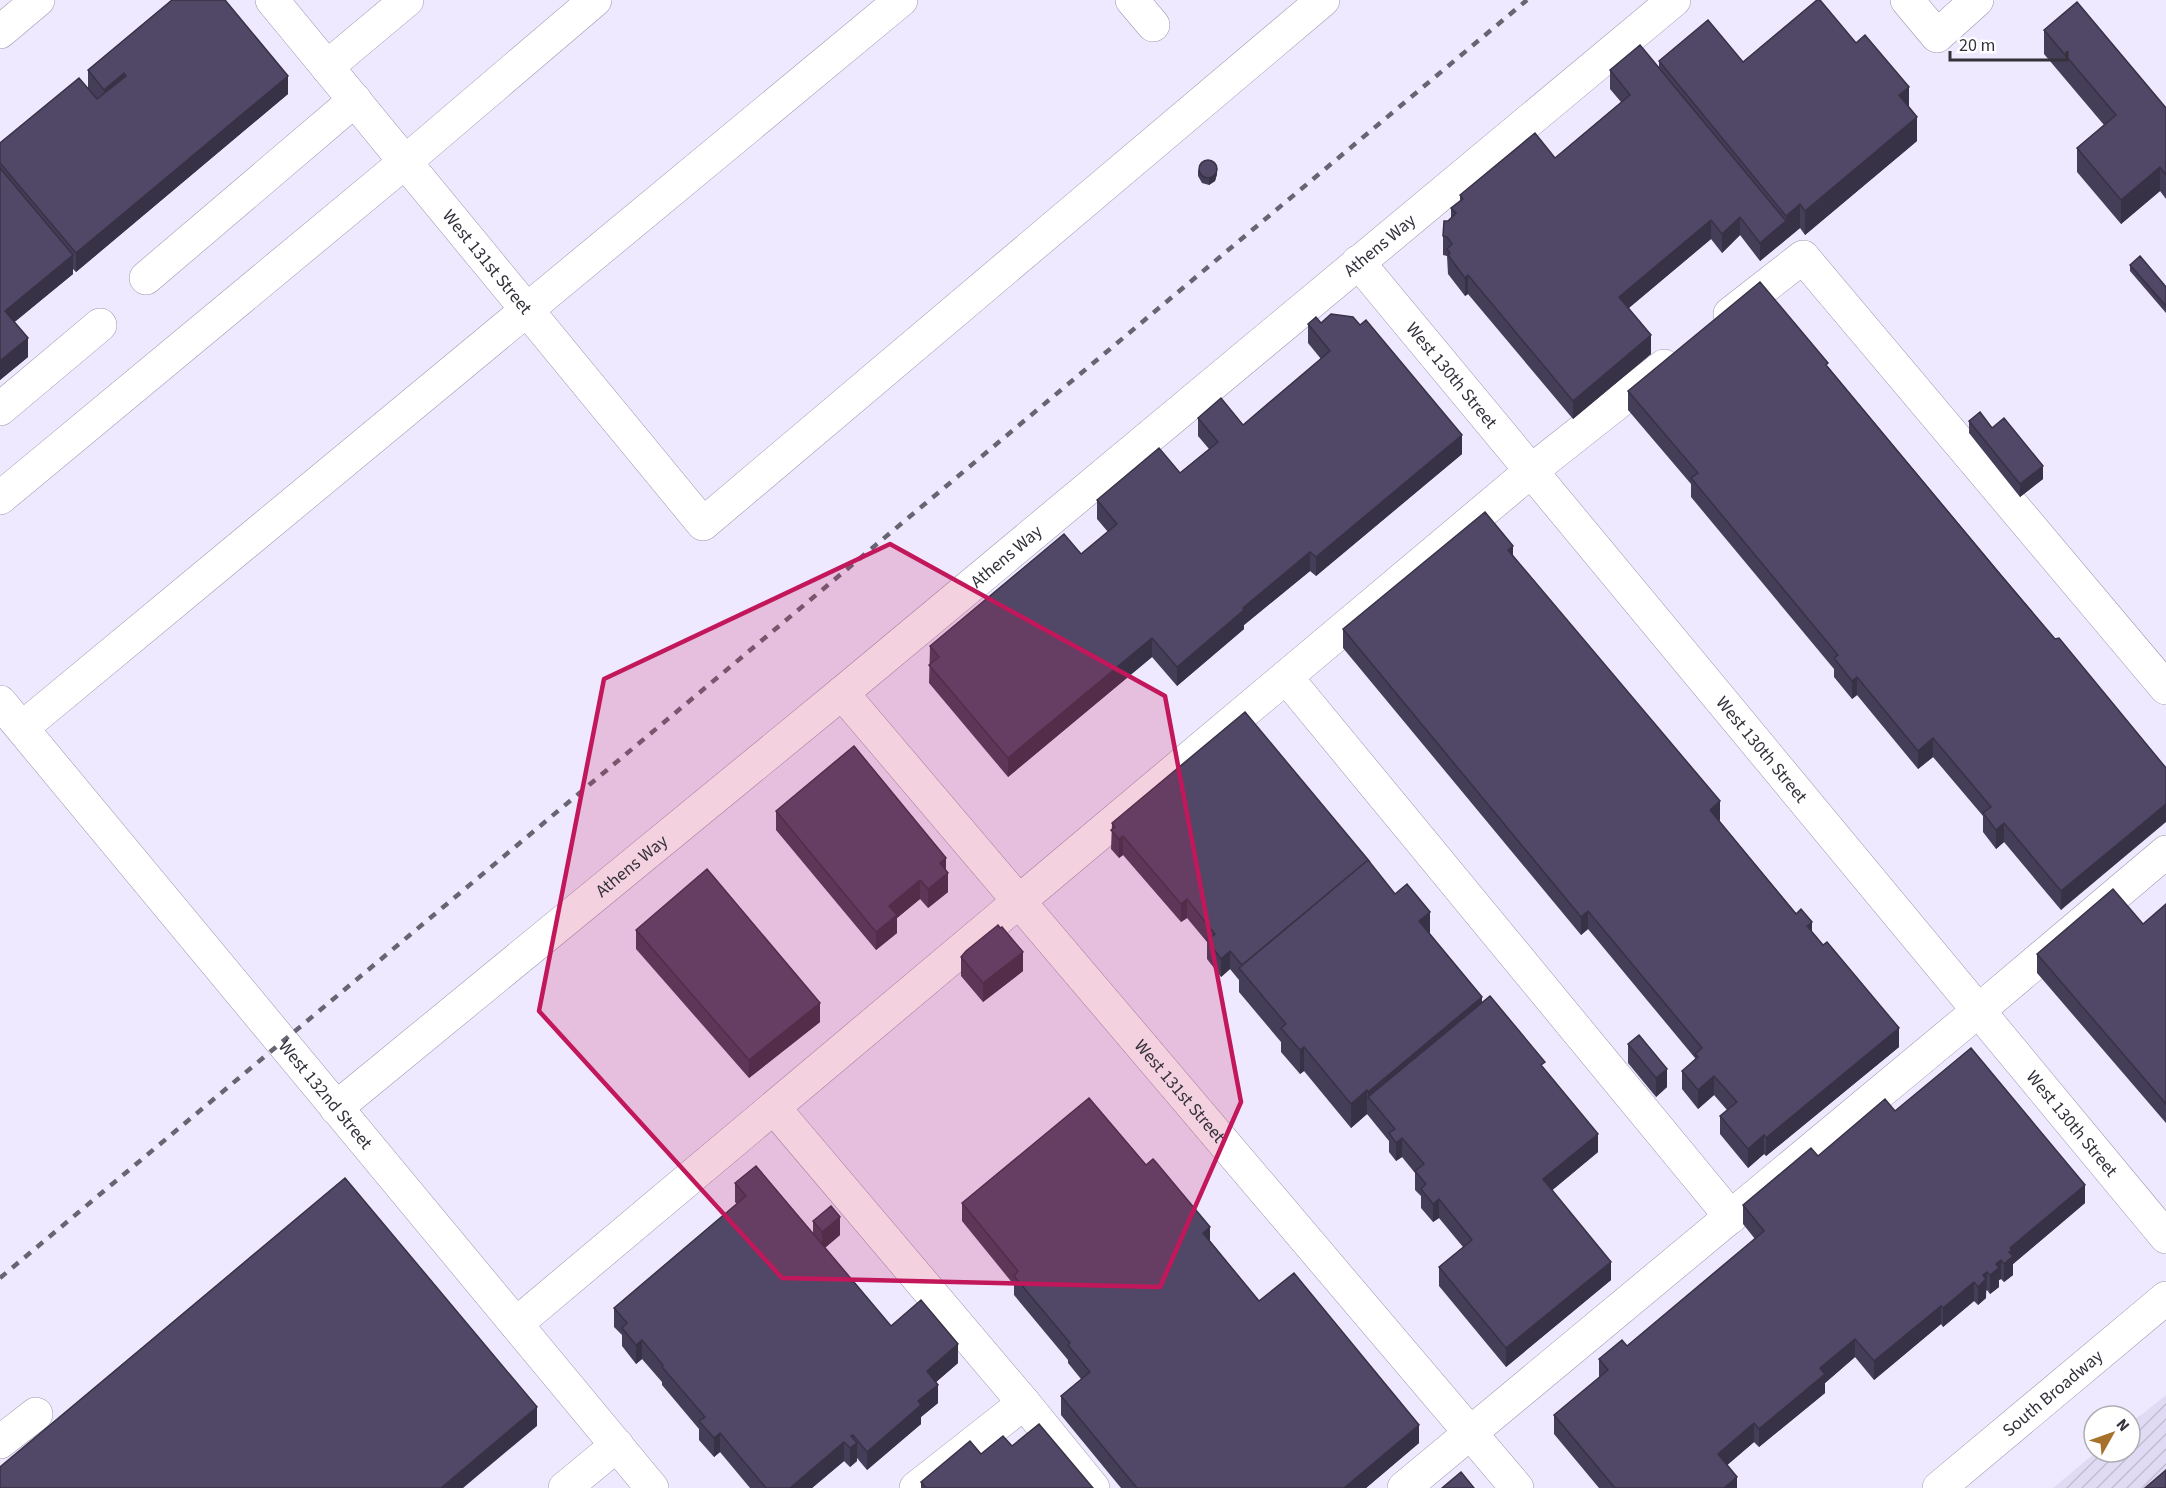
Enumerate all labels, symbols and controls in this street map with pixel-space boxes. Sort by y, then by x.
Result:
scale bar [1950,24,2067,62]
text: 20 m [1959,33,1995,58]
street label: West 131st Street [437,204,538,320]
street label: Athens Way [1338,208,1421,283]
street label: West 130th Street [1400,317,1503,434]
street label: Athens Way [965,519,1048,594]
street label: West 130th Street [1710,691,1813,808]
street label: Athens Way [590,828,673,903]
street label: West 132nd Street [273,1034,378,1155]
street label: West 131st Street [1129,1034,1231,1148]
street label: West 130th Street [2020,1065,2124,1182]
street label: South Broadway [1997,1343,2109,1442]
north arrow [2082,1404,2142,1464]
text: N [2111,1414,2135,1436]

